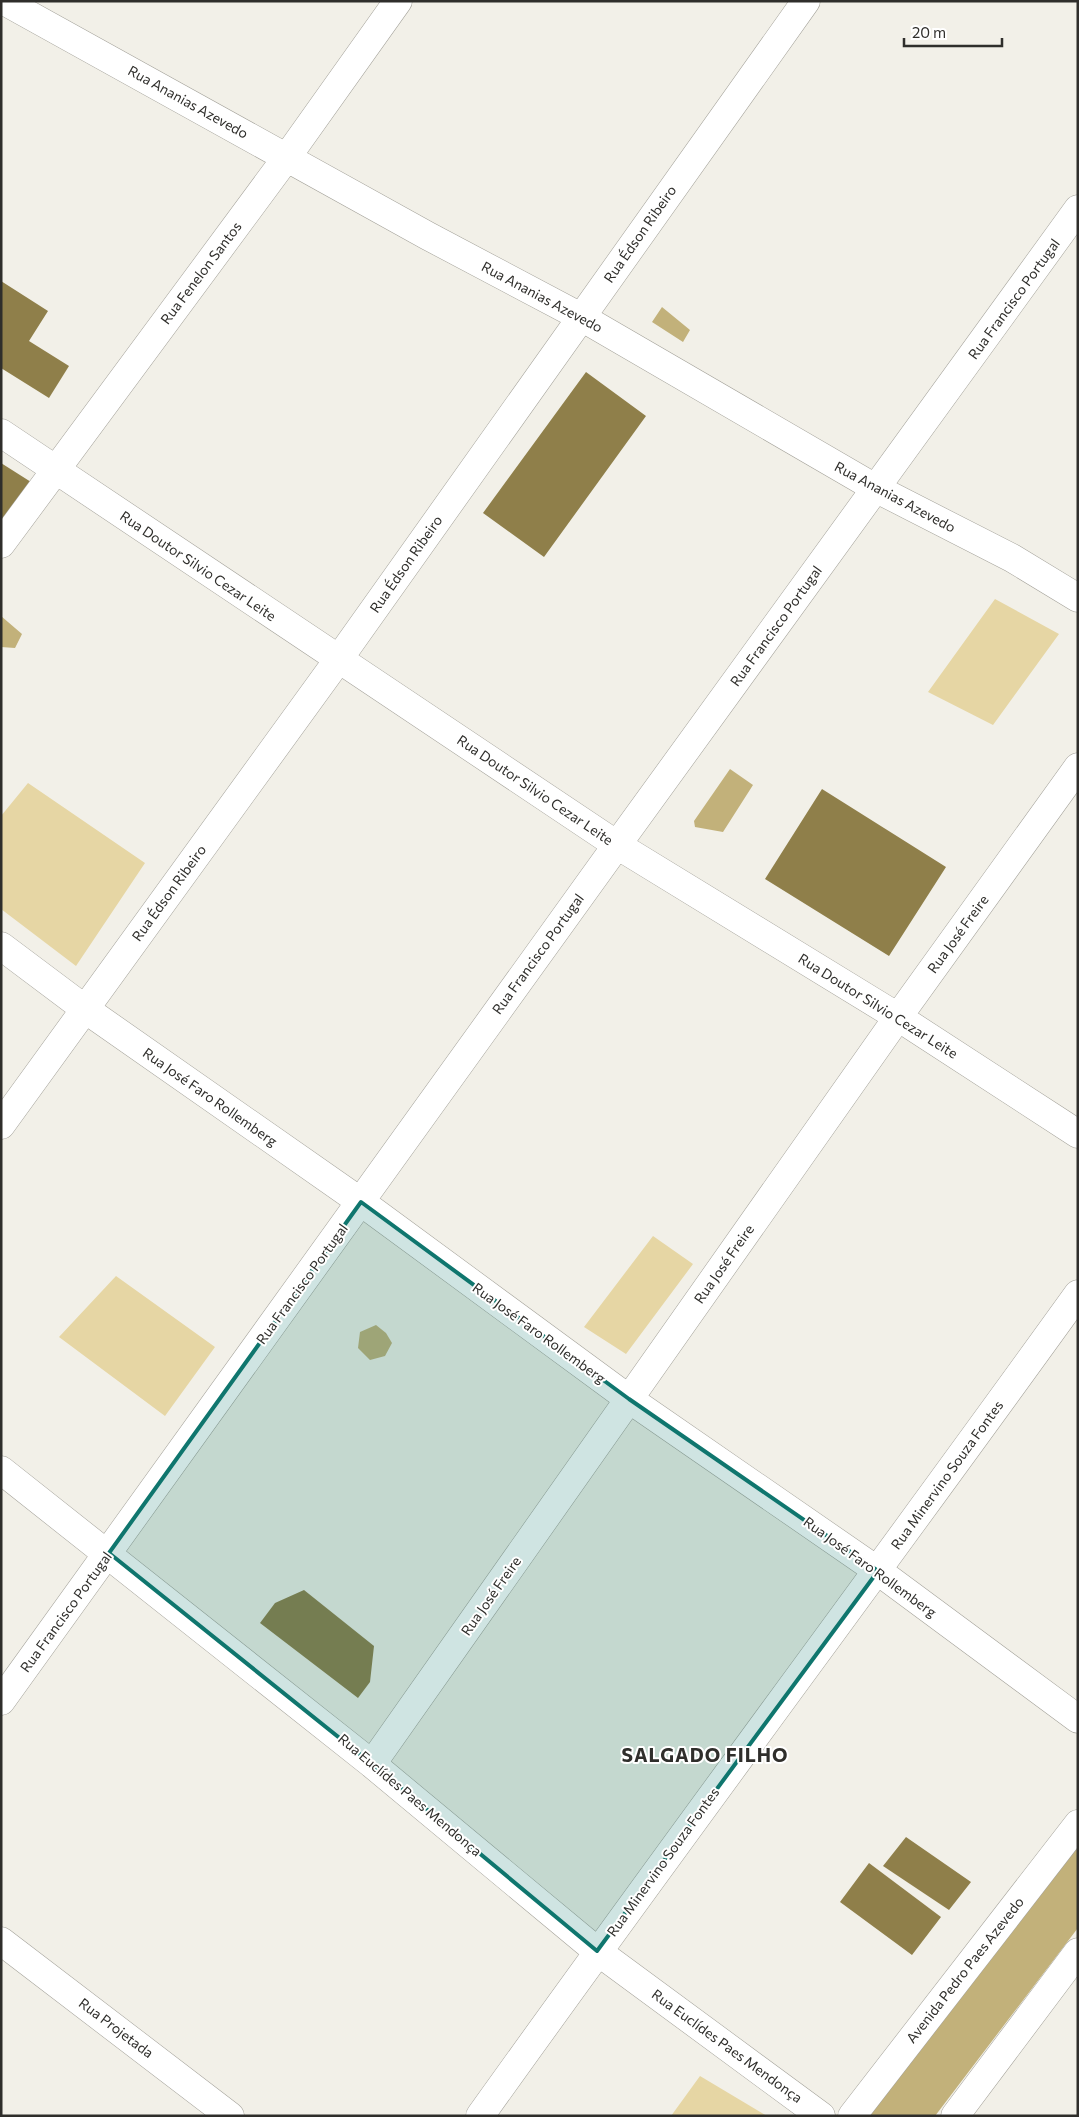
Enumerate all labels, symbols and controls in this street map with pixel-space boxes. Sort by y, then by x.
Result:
scale bar [904,15,1002,47]
text: 20 m [912,23,946,41]
street label: Rua Ananias Azevedo [125,61,251,142]
street label: Rua Édson Ribeiro [600,182,680,286]
street label: Rua Fenelon Santos [156,218,245,327]
street label: Rua Francisco Portugal [964,235,1063,362]
street label: Rua Ananias Azevedo [479,257,606,336]
street label: Rua Ananias Azevedo [832,457,959,536]
street label: Rua Doutor Silvio Cezar Leite [117,507,280,624]
street label: Rua Édson Ribeiro [366,512,446,616]
street label: Rua Francisco Portugal [726,562,825,689]
street label: Rua Doutor Silvio Cezar Leite [454,731,617,848]
street label: Rua Édson Ribeiro [128,841,209,944]
street label: Rua Francisco Portugal [488,890,587,1017]
street label: Rua José Freire [923,891,992,976]
street label: Rua Doutor Silvio Cezar Leite [795,949,961,1062]
street label: Rua José Faro Rollemberg [140,1044,281,1150]
street label: Rua Francisco Portugal [252,1220,351,1347]
street label: Rua José Freire [690,1221,757,1307]
street label: Rua José Faro Rollemberg [470,1279,609,1387]
street label: Rua Minervino Souza Fontes [887,1397,1006,1552]
street label: Rua José Faro Rollemberg [801,1513,940,1621]
street label: Rua Francisco Portugal [16,1548,115,1675]
street label: Rua José Freire [457,1553,524,1639]
street label: Rua Euclídes Paes Mendonça [335,1730,485,1860]
district label: SALGADO FILHO [622,1743,789,1766]
street label: Rua Minervino Souza Fontes [603,1784,722,1939]
street label: Avenida Pedro Paes Azevedo [902,1893,1027,2046]
street label: Rua Euclídes Paes Mendonça [649,1985,806,2106]
street label: Rua Projetada [76,1994,157,2061]

